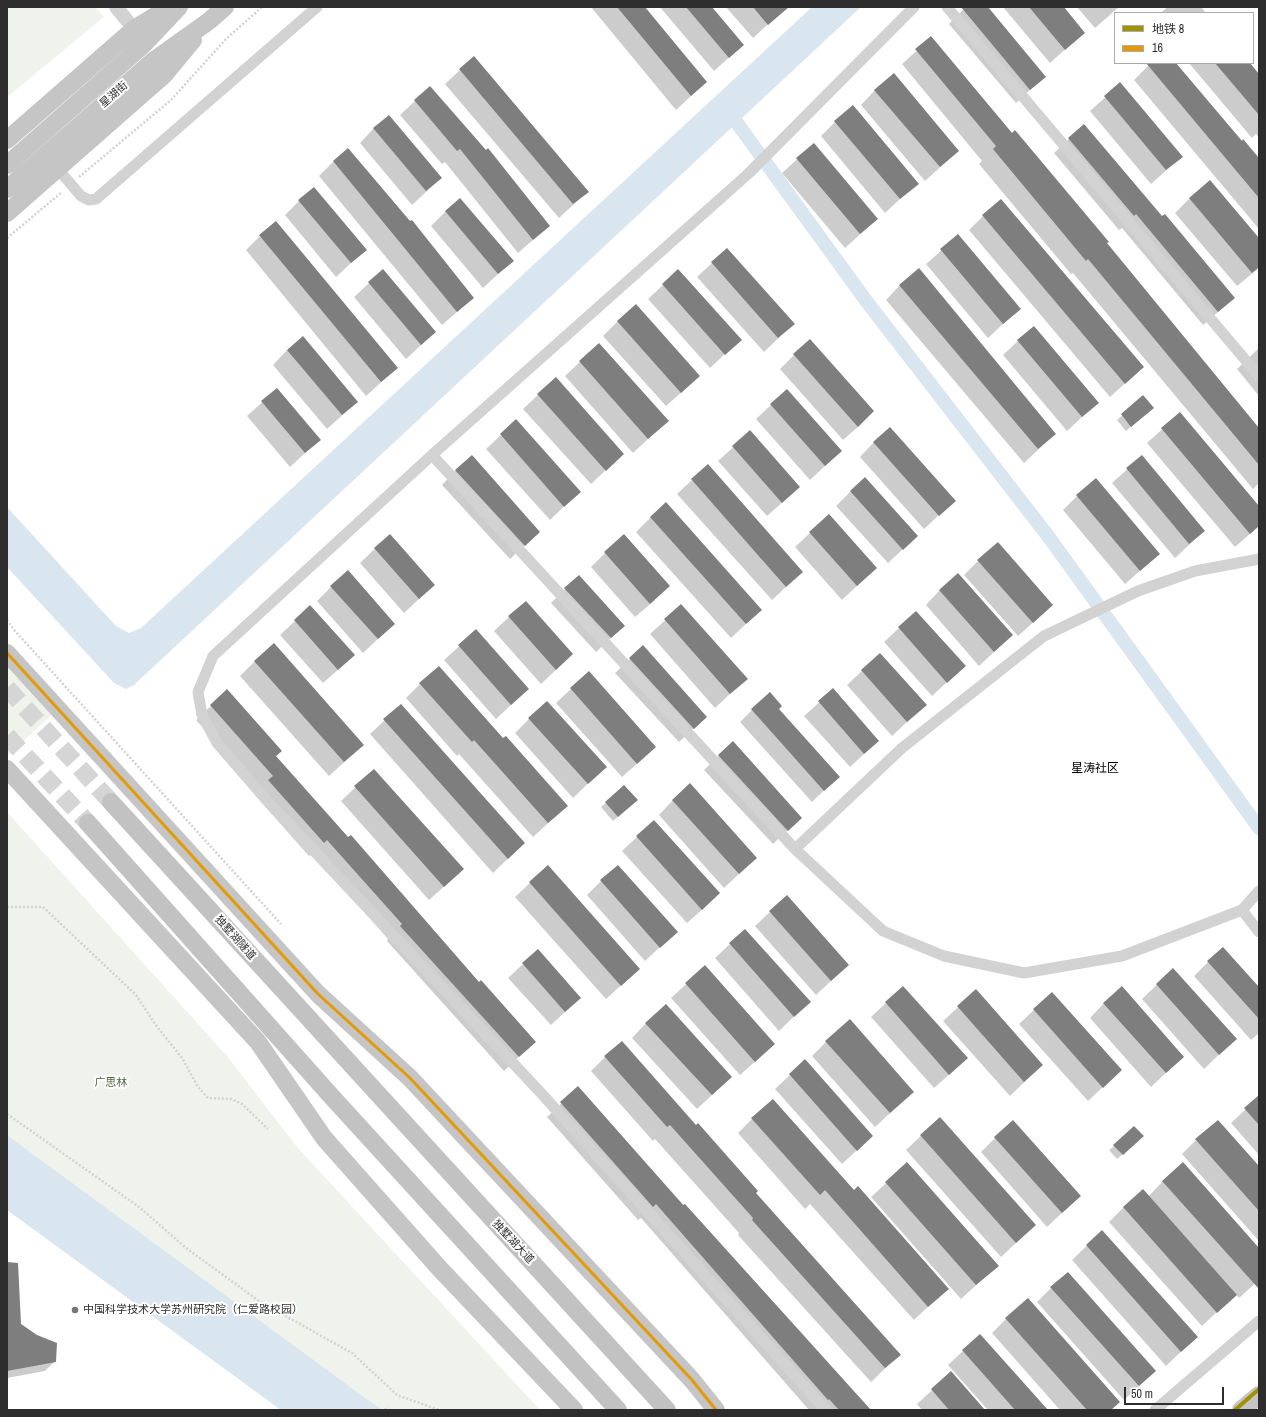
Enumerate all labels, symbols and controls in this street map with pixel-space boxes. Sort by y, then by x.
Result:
legend [1114,12,1254,64]
text: 地铁 8 [1152,21,1184,37]
text: 16 [1152,40,1163,56]
street label: 星湖街 [97,79,131,111]
district label: 星涛社区 [1071,762,1119,776]
street label: 独墅湖隧道 [212,913,258,963]
park label: 广思林 [95,1076,127,1090]
street label: 独墅湖大道 [489,1217,537,1267]
place label: 中国科学技术大学苏州研究院（仁爱路校园） [83,1303,303,1317]
marker: 中国科学技术大学苏州研究院（仁爱路校园） [70,1305,80,1315]
scale bar [1126,1379,1226,1405]
text: 50 m [1131,1386,1153,1402]

